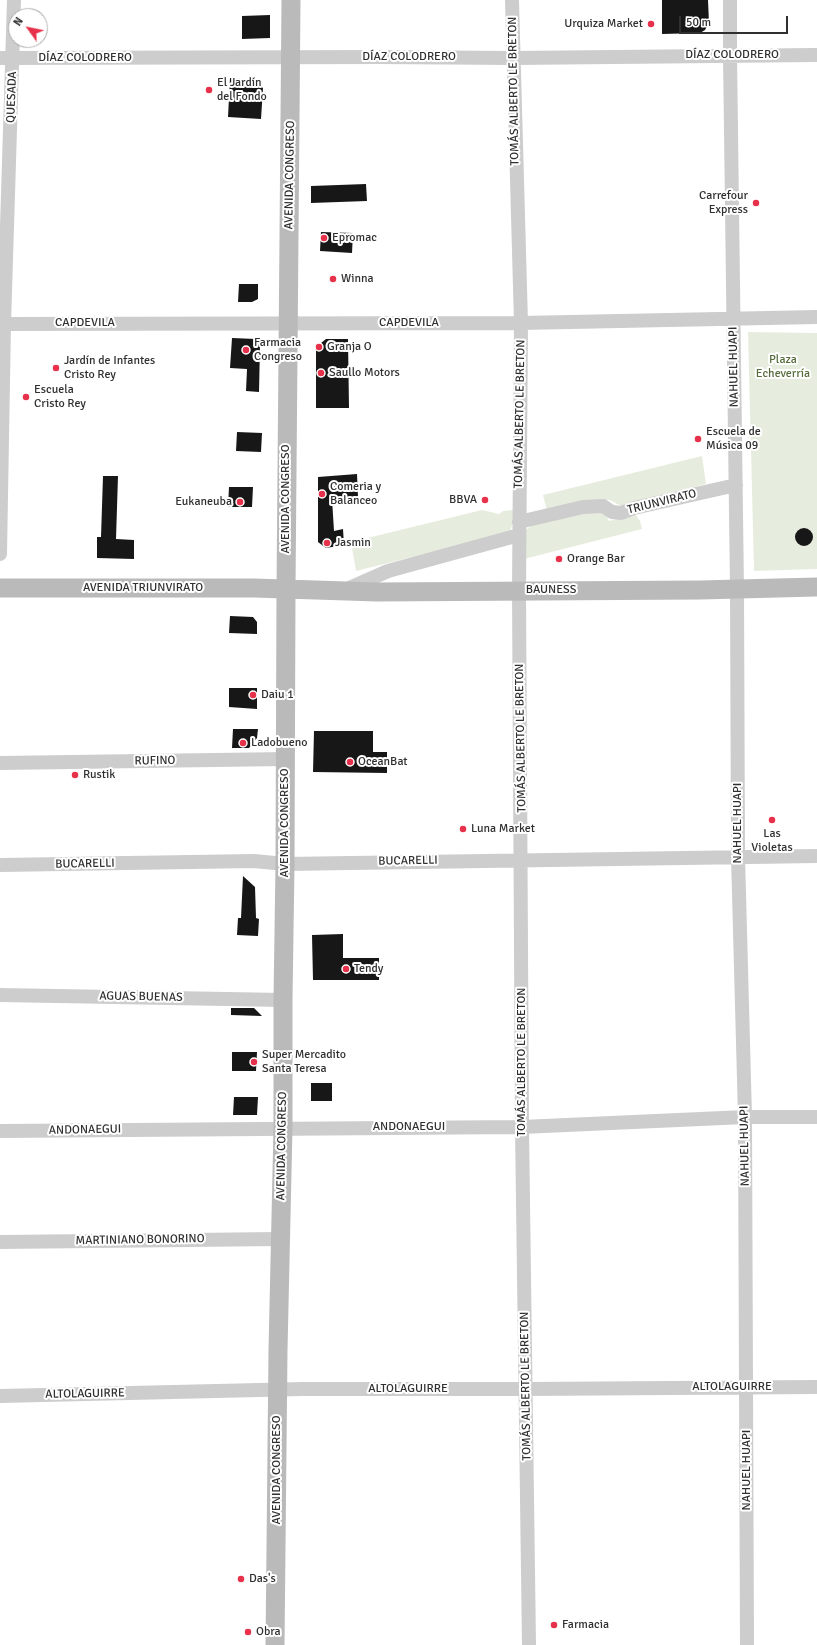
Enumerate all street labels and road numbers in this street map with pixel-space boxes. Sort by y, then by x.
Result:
street label: TOMÁS ALBERTO LE BRETON [506,16,522,166]
street label: DÍAZ COLODRERO [685,48,779,62]
street label: DÍAZ COLODRERO [362,50,456,64]
street label: DÍAZ COLODRERO [38,51,132,65]
street label: QUESADA [4,71,20,123]
street label: AVENIDA CONGRESO [282,120,298,230]
street label: CAPDEVILA [55,316,115,330]
street label: CAPDEVILA [379,316,439,330]
street label: NAHUEL HUAPI [726,327,742,407]
street label: TOMÁS ALBERTO LE BRETON [512,339,528,489]
street label: AVENIDA CONGRESO [279,444,293,554]
street label: TRIUNVIRATO [626,486,698,518]
street label: AVENIDA TRIUNVIRATO [83,581,203,595]
street label: BAUNESS [526,583,576,597]
street label: TOMÁS ALBERTO LE BRETON [513,663,529,813]
street label: RUFINO [134,753,176,769]
street label: AVENIDA CONGRESO [278,768,292,878]
street label: NAHUEL HUAPI [731,783,745,863]
street label: BUCARELLI [378,853,438,869]
street label: BUCARELLI [55,856,115,872]
street label: TOMÁS ALBERTO LE BRETON [515,988,529,1136]
street label: AGUAS BUENAS [99,989,183,1005]
street label: AVENIDA CONGRESO [274,1091,290,1201]
street label: NAHUEL HUAPI [737,1106,753,1186]
street label: ANDONAEGUI [373,1120,445,1134]
street label: ANDONAEGUI [49,1122,121,1138]
street label: MARTINIANO BONORINO [75,1232,205,1248]
street label: TOMÁS ALBERTO LE BRETON [518,1311,534,1461]
street label: ALTOLAGUIRRE [692,1380,772,1394]
street label: ALTOLAGUIRRE [368,1382,448,1396]
street label: ALTOLAGUIRRE [45,1386,125,1402]
street label: AVENIDA CONGRESO [270,1415,284,1525]
street label: NAHUEL HUAPI [740,1430,754,1510]

